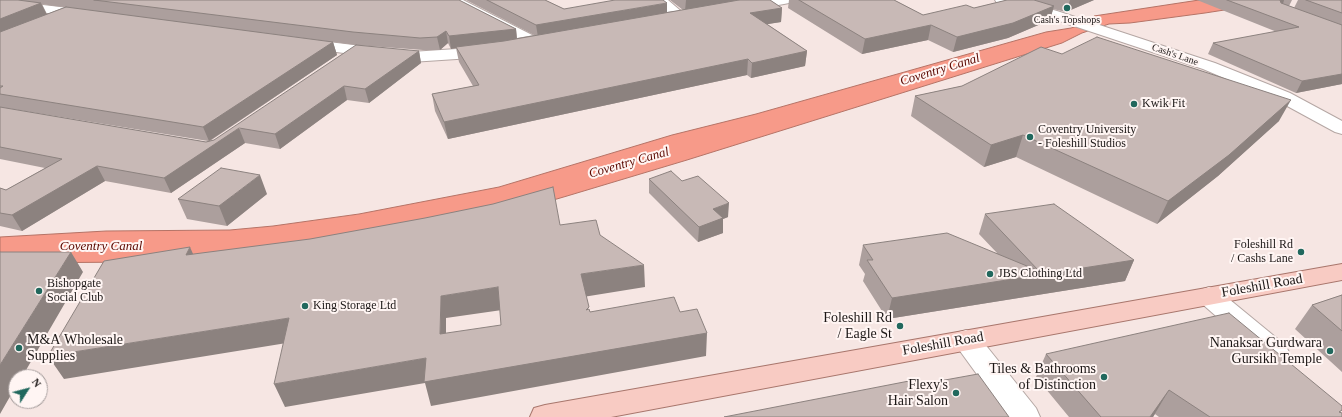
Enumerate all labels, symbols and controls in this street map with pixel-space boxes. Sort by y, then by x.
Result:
marker: Cash's Topshops [1062,3,1072,13]
place label: Cash's Topshops [1034,14,1100,26]
street label: Cash's Lane [1150,41,1200,69]
water label: Coventry Canal [898,50,982,90]
place label: Kwik Fit [1142,97,1185,111]
marker: Kwik Fit [1129,99,1139,109]
place label: Coventry University - Foleshill Studios [1038,123,1136,151]
marker: Coventry University - Foleshill Studios [1025,132,1035,142]
water label: Coventry Canal [587,144,671,182]
place label: Foleshill Rd / Cashs Lane [1231,238,1293,266]
water label: Coventry Canal [60,239,142,255]
marker: Foleshill Rd / Cashs Lane [1296,247,1306,257]
place label: JBS Clothing Ltd [998,267,1082,281]
marker: JBS Clothing Ltd [985,269,995,279]
street label: Foleshill Road [1220,271,1304,301]
place label: Bishopgate Social Club [47,277,103,305]
marker: Bishopgate Social Club [34,286,44,296]
place label: King Storage Ltd [313,299,396,313]
marker: King Storage Ltd [300,301,310,311]
place label: Foleshill Rd / Eagle St [823,310,892,342]
marker: Foleshill Rd / Eagle St [895,321,905,331]
street label: Foleshill Road [901,329,985,359]
place label: M&A Wholesale Supplies [27,332,123,364]
place label: Nanaksar Gurdwara Gursikh Temple [1210,335,1322,368]
marker: M&A Wholesale Supplies [14,343,24,353]
marker: Nanaksar Gurdwara Gursikh Temple [1325,346,1335,356]
place label: Tiles & Bathrooms of Distinction [989,361,1096,394]
north arrow [8,369,48,409]
marker: Tiles & Bathrooms of Distinction [1099,372,1109,382]
text: N [30,376,44,389]
place label: Flexy's Hair Salon [888,377,948,410]
marker: Flexy's Hair Salon [951,388,961,398]

